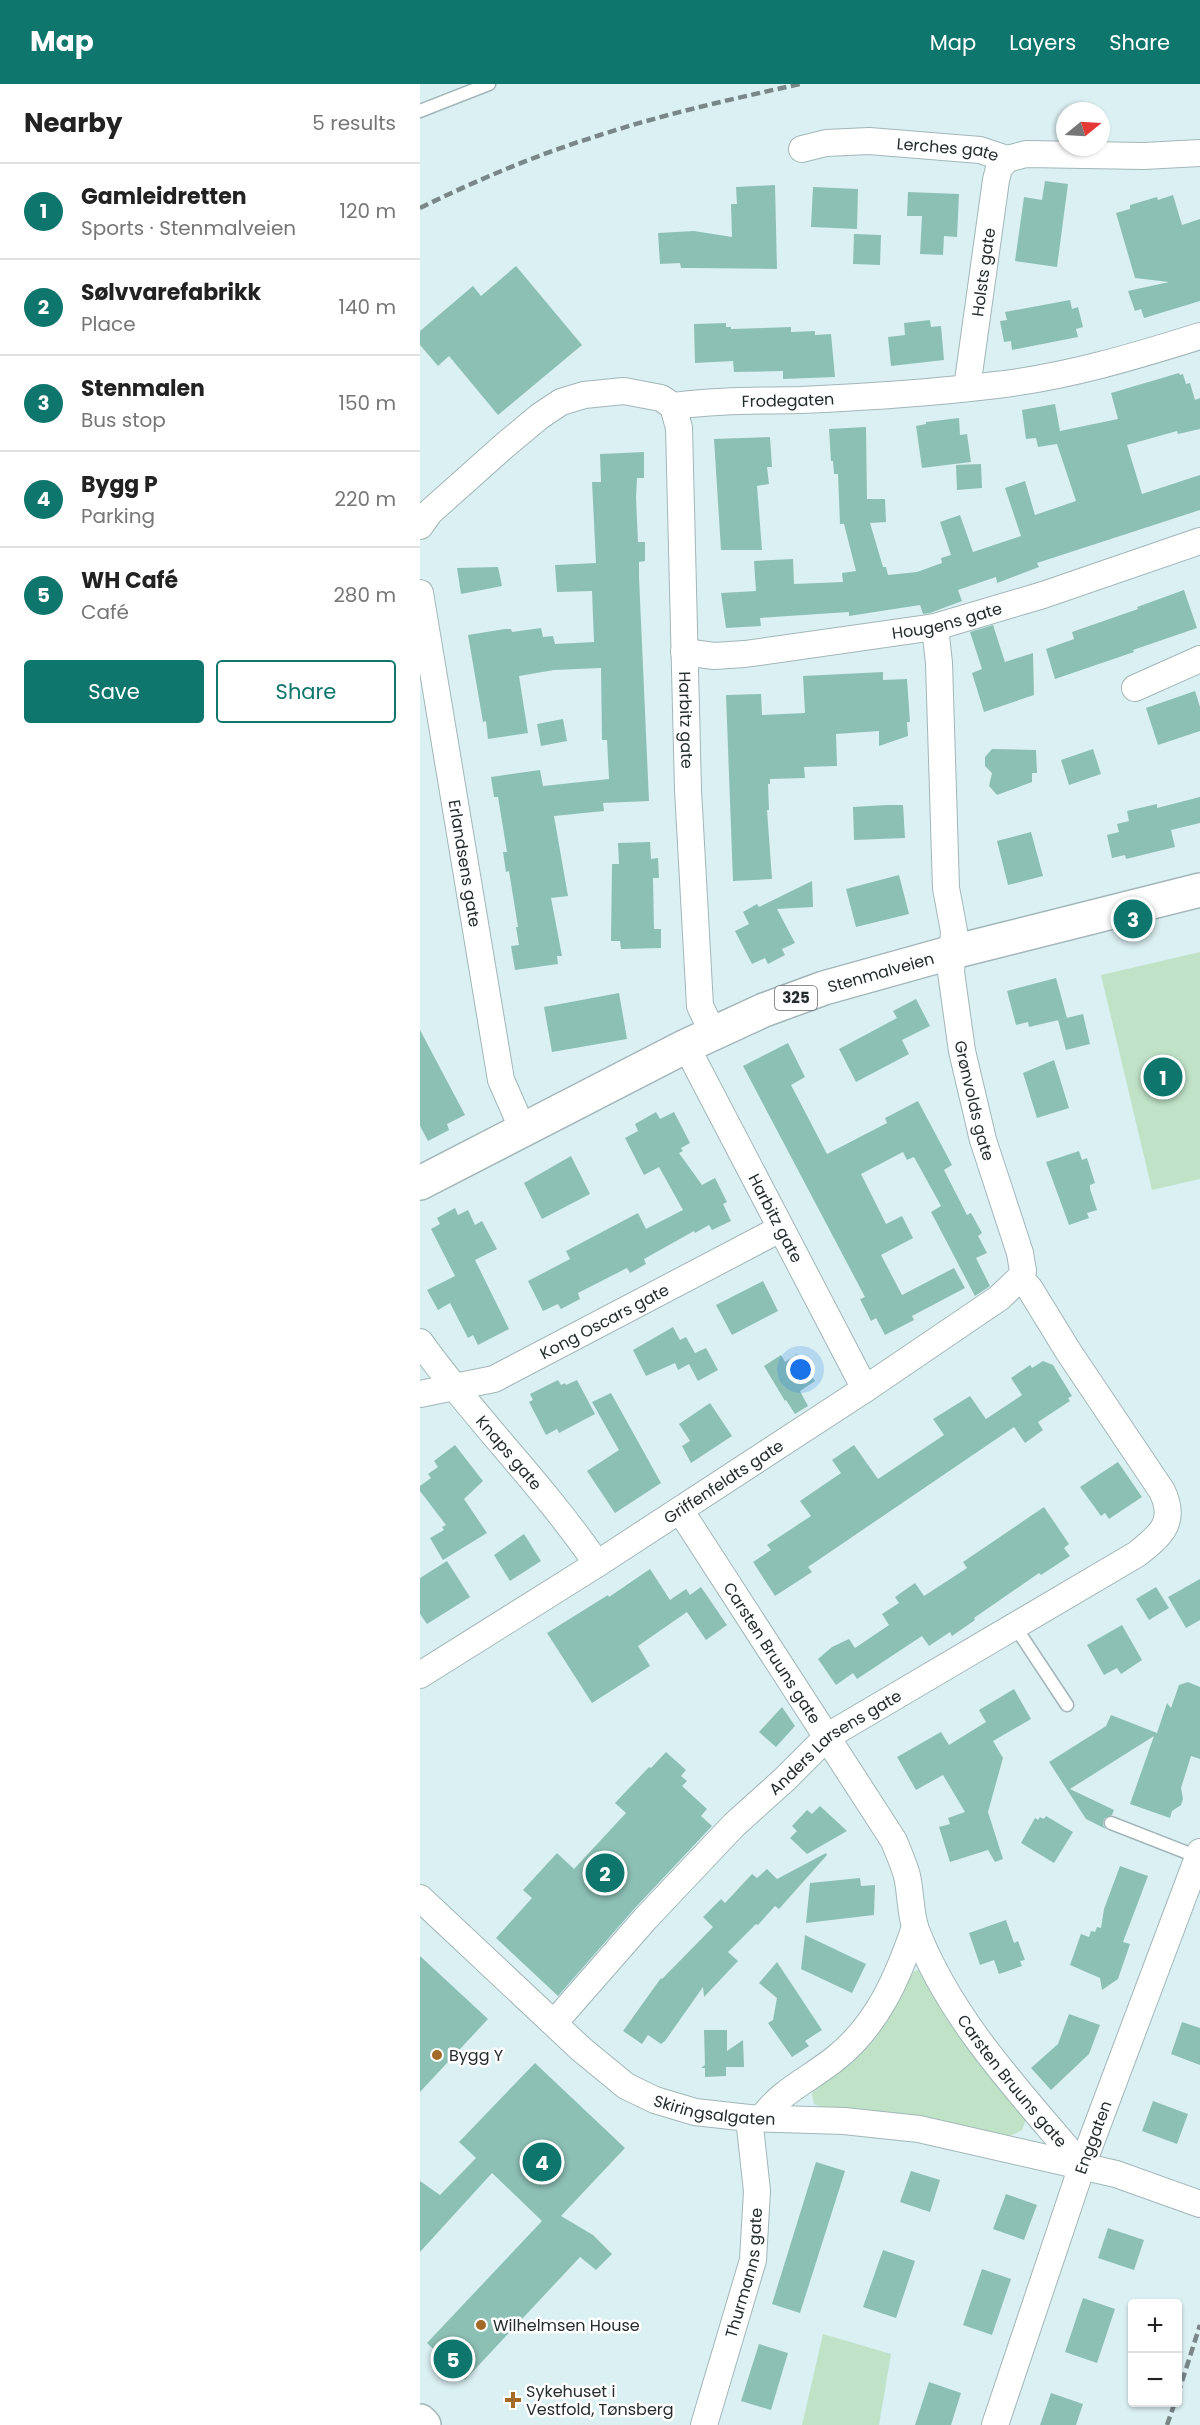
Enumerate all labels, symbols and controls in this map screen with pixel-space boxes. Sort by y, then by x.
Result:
text: Map [30,22,94,61]
text: Map [930,28,976,57]
text: Layers [1009,28,1076,57]
text: Share [1109,28,1170,57]
north arrow [1056,102,1110,156]
text: Nearby [24,105,122,141]
text: 5 results [312,109,396,137]
street label: Lerches gate [896,132,1002,167]
text: Gamleidretten [81,181,247,212]
text: 1 [40,197,47,225]
text: 120 m [340,197,396,225]
text: Sports · Stenmalveien [81,214,296,242]
street label: Holsts gate [966,226,1001,318]
text: Sølvvarefabrikk [81,277,261,308]
text: 2 [38,293,49,321]
text: 140 m [339,293,396,321]
text: Place [81,310,136,338]
text: Stenmalen [81,373,205,404]
street label: Frodegaten [741,387,835,413]
text: 3 [37,389,50,417]
text: 150 m [339,389,396,417]
text: Bus stop [81,406,166,434]
text: Bygg P [81,469,158,500]
text: 4 [37,485,50,513]
text: 220 m [335,485,396,513]
text: Parking [81,502,155,530]
text: WH Café [81,565,178,596]
text: 5 [37,581,50,609]
text: 280 m [333,581,396,609]
street label: Hougens gate [890,597,1005,645]
text: Café [81,598,129,626]
button: Save [24,660,204,723]
button: Share [216,660,396,723]
street label: Harbitz gate [673,671,698,769]
street label: Erlandsens gate [443,798,486,929]
pin: 3 [1114,896,1152,942]
street label: Stenmalveien [825,947,937,998]
road number: 325 [775,986,817,1010]
street label: Grønvolds gate [949,1039,1000,1164]
pin: 1 [1144,1054,1182,1100]
street label: Harbitz gate [743,1170,808,1267]
street label: Kong Oscars gate [536,1278,673,1365]
your location [786,1355,815,1384]
street label: Knaps gate [470,1410,547,1495]
street label: Griffenfeldts gate [659,1434,788,1529]
street label: Carsten Bruuns gate [718,1578,826,1728]
street label: Anders Larsens gate [764,1684,906,1800]
pin: 2 [586,1850,624,1896]
street label: Carsten Bruuns gate [951,2010,1072,2152]
place label: Bygg Y [449,2044,504,2067]
marker: Bygg Y [430,2048,444,2062]
street label: Skiringsalgaten [651,2089,776,2131]
street label: Enggaten [1069,2097,1118,2177]
pin: 4 [522,2140,562,2184]
street label: Thurmanns gate [720,2207,768,2341]
map controls [1128,2299,1182,2407]
button: + [1128,2299,1182,2353]
place label: Wilhelmsen House [493,2314,640,2337]
marker: Wilhelmsen House [474,2318,488,2332]
pin: 5 [434,2336,472,2382]
button: − [1128,2353,1182,2407]
place label: Sykehuset i Vestfold, Tønsberg [526,2380,674,2421]
marker: Sykehuset i Vestfold, Tønsberg [504,2391,522,2409]

